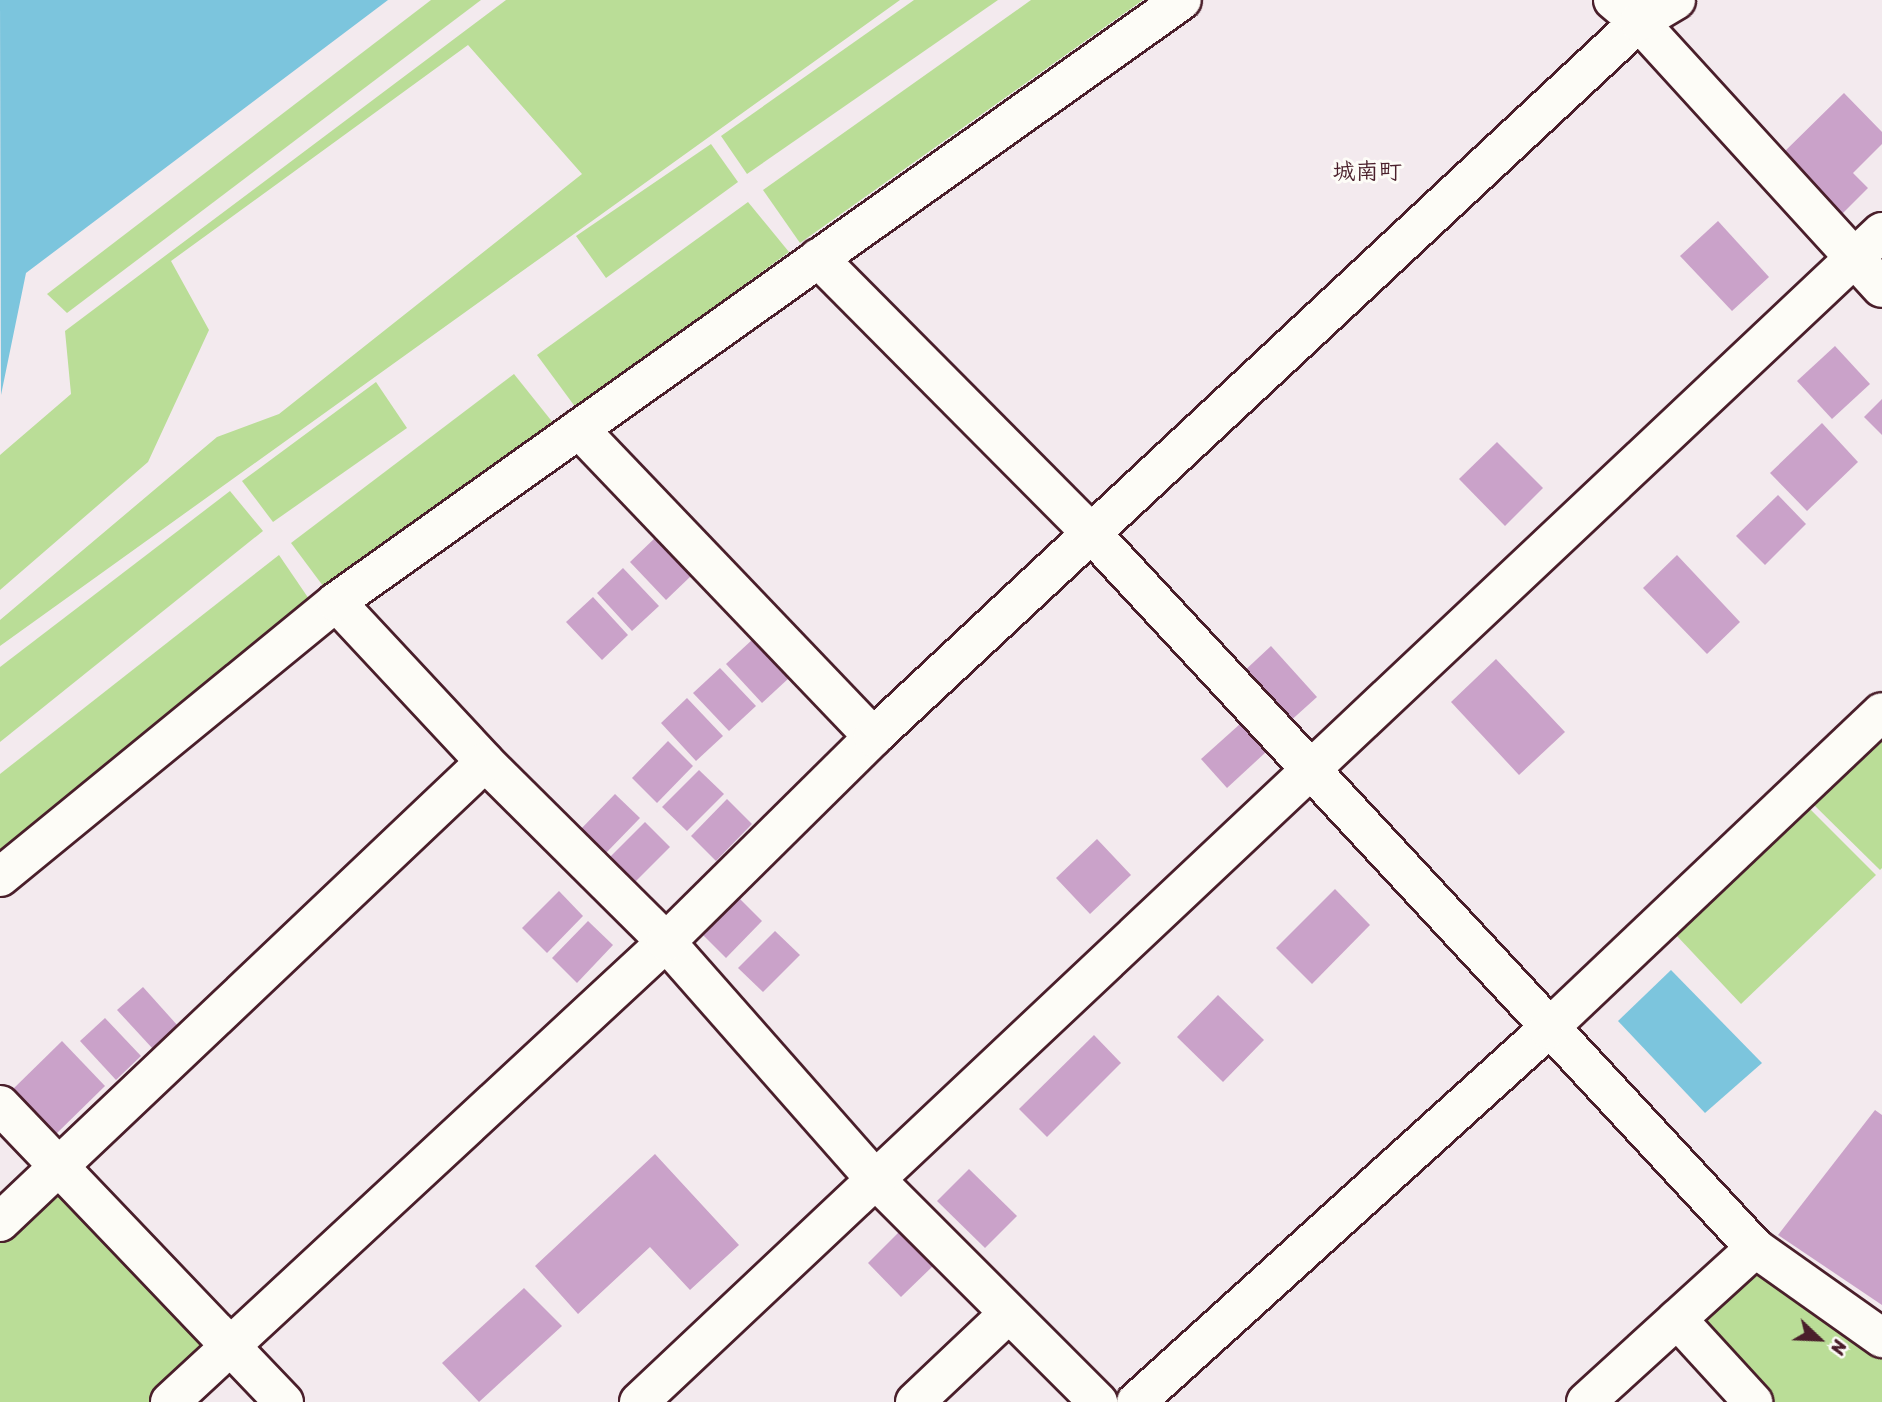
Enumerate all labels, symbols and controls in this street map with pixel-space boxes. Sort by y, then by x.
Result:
district label: 城南町 [1333,158,1401,186]
north arrow [1784,1304,1854,1374]
text: N [1821,1335,1857,1360]

